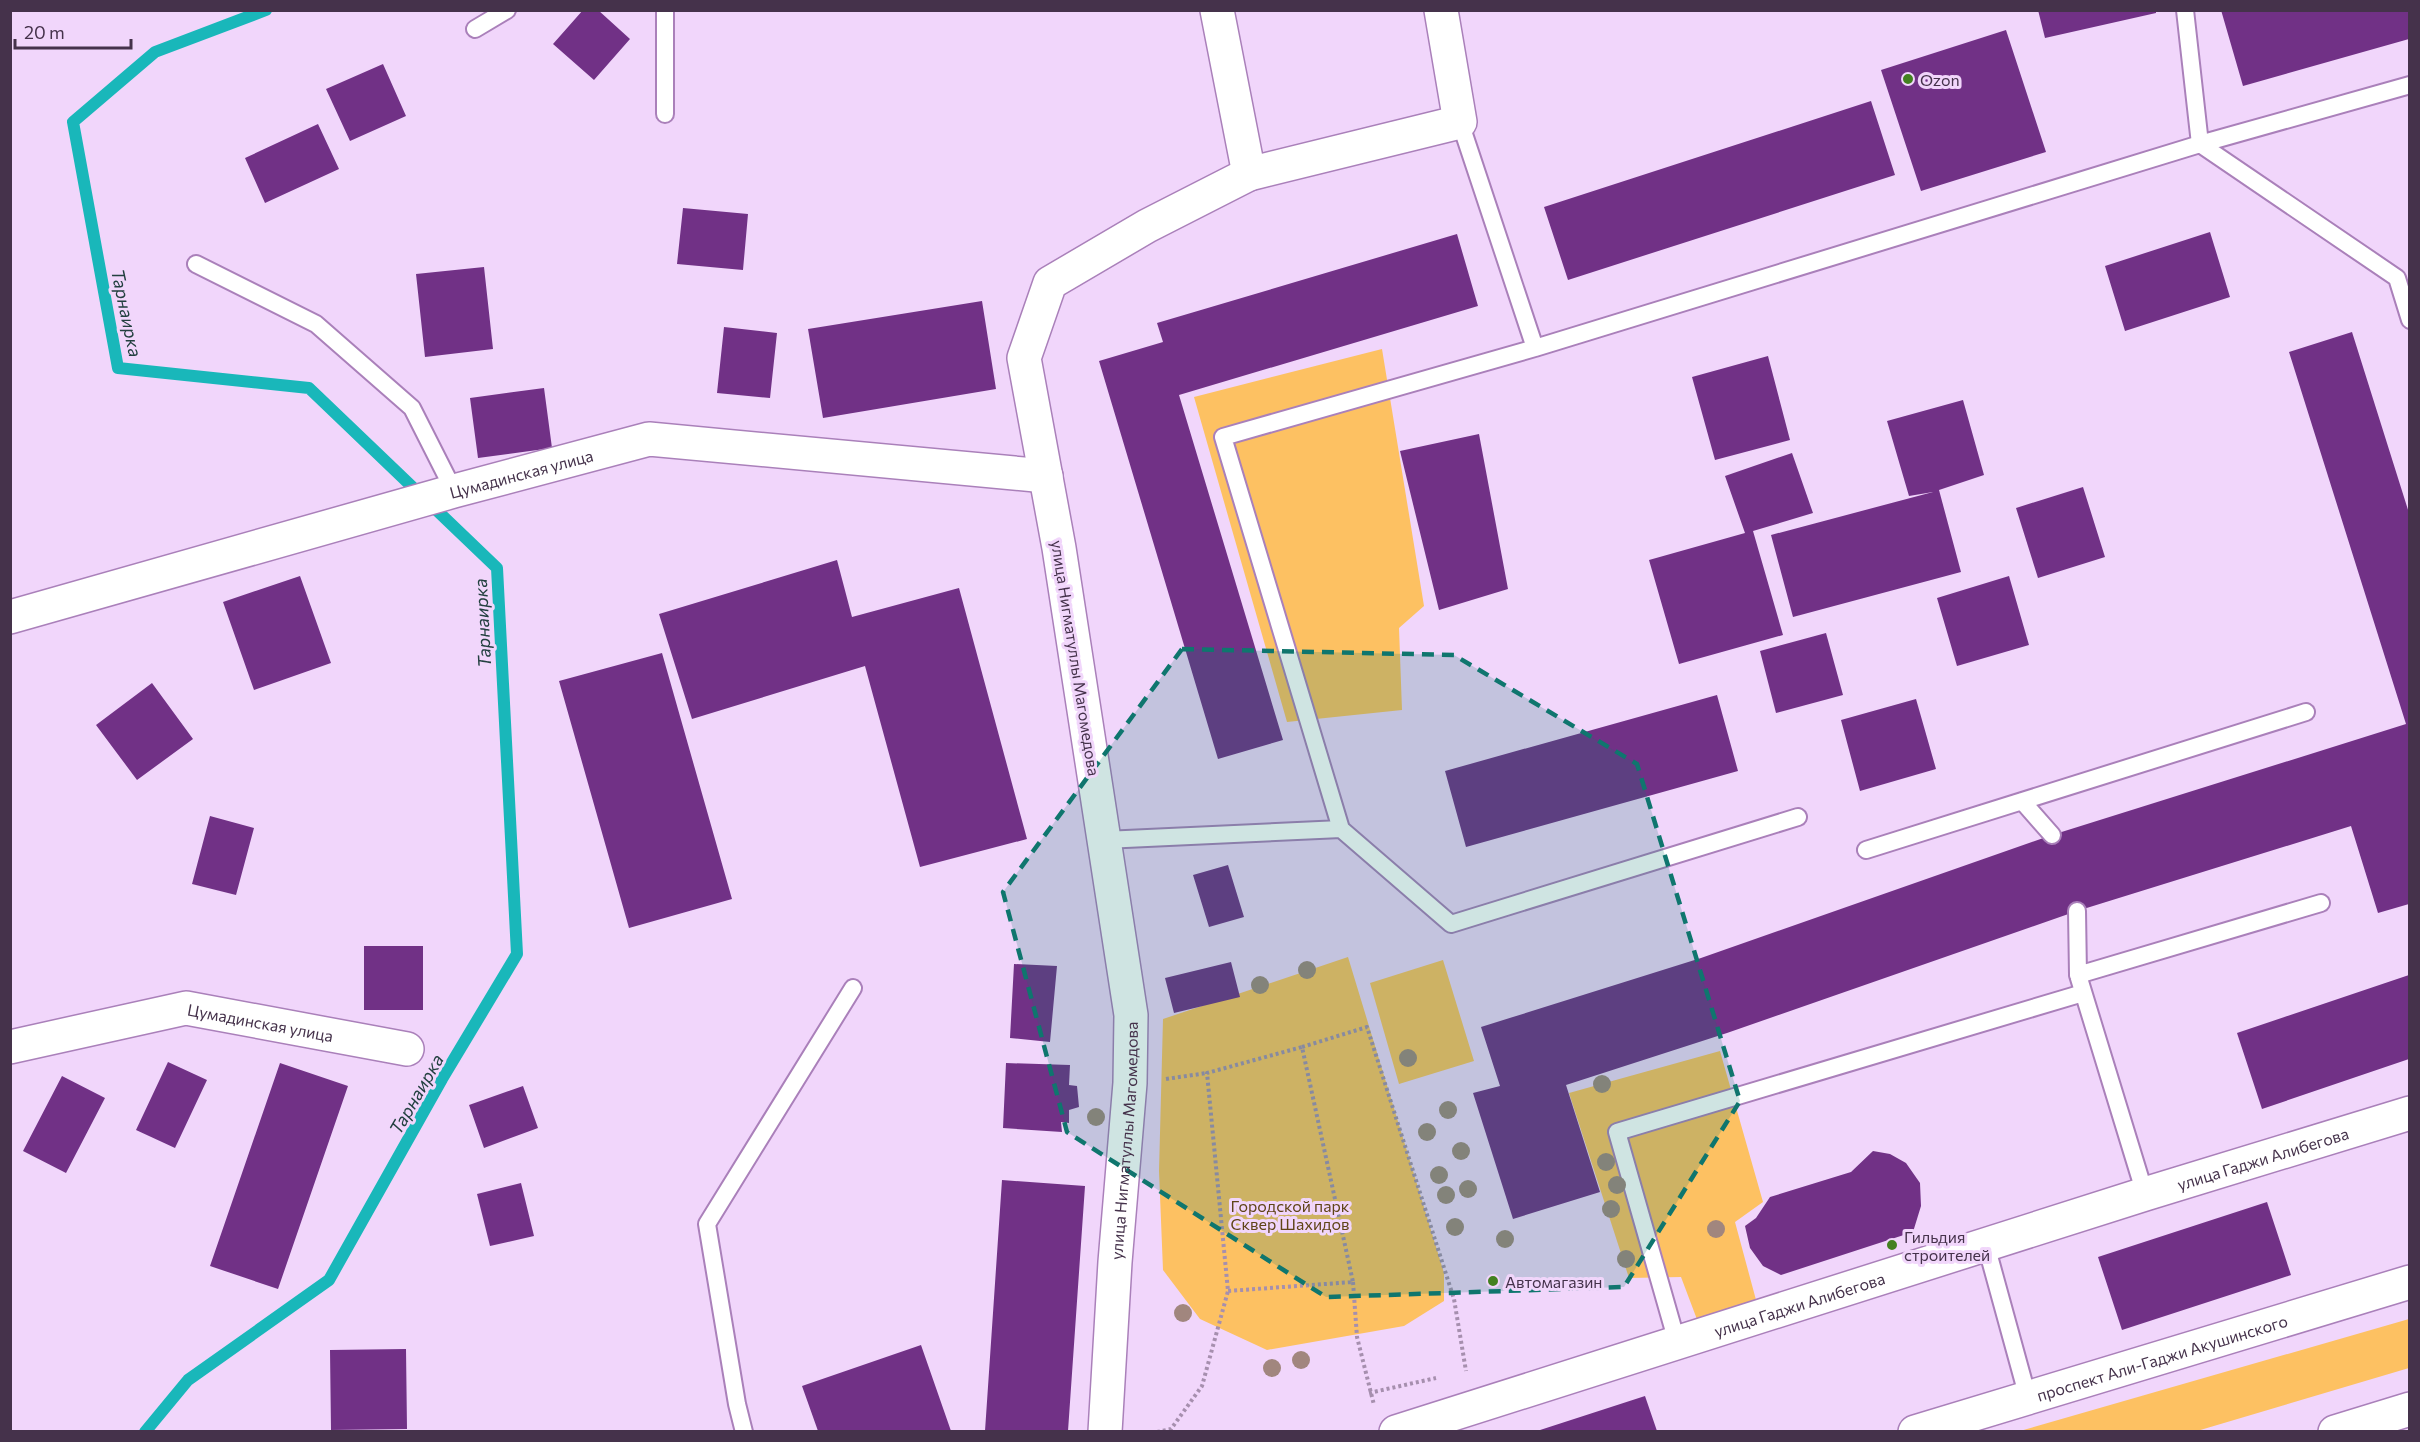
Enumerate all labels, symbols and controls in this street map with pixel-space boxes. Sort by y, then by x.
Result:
scale bar [15,12,130,50]
text: 20 m [24,21,65,43]
place label: Ozon [1920,70,1960,89]
marker: Ozon [1901,72,1915,86]
water label: Тарнаирка [107,267,147,359]
street label: Цумадинская улица [447,445,595,501]
street label: улица Нигматуллы Магомедова [1048,539,1104,777]
water label: Тарнаирка [469,578,495,668]
street label: Цумадинская улица [186,999,335,1045]
street label: улица Нигматуллы Магомедова [1106,1021,1140,1260]
water label: Тарнаирка [384,1050,448,1138]
street label: улица Гаджи Алибегова [2175,1123,2351,1193]
park label: Городской парк Сквер Шахидов [1231,1196,1350,1233]
place label: Гильдия строителей [1904,1227,1990,1264]
marker: Гильдия строителей [1885,1238,1899,1252]
street label: улица Гаджи Алибегова [1711,1268,1887,1340]
place label: Автомагазин [1505,1272,1602,1291]
marker: Автомагазин [1486,1274,1500,1288]
street label: проспект Али-Гаджи Акушинского [2034,1310,2290,1404]

